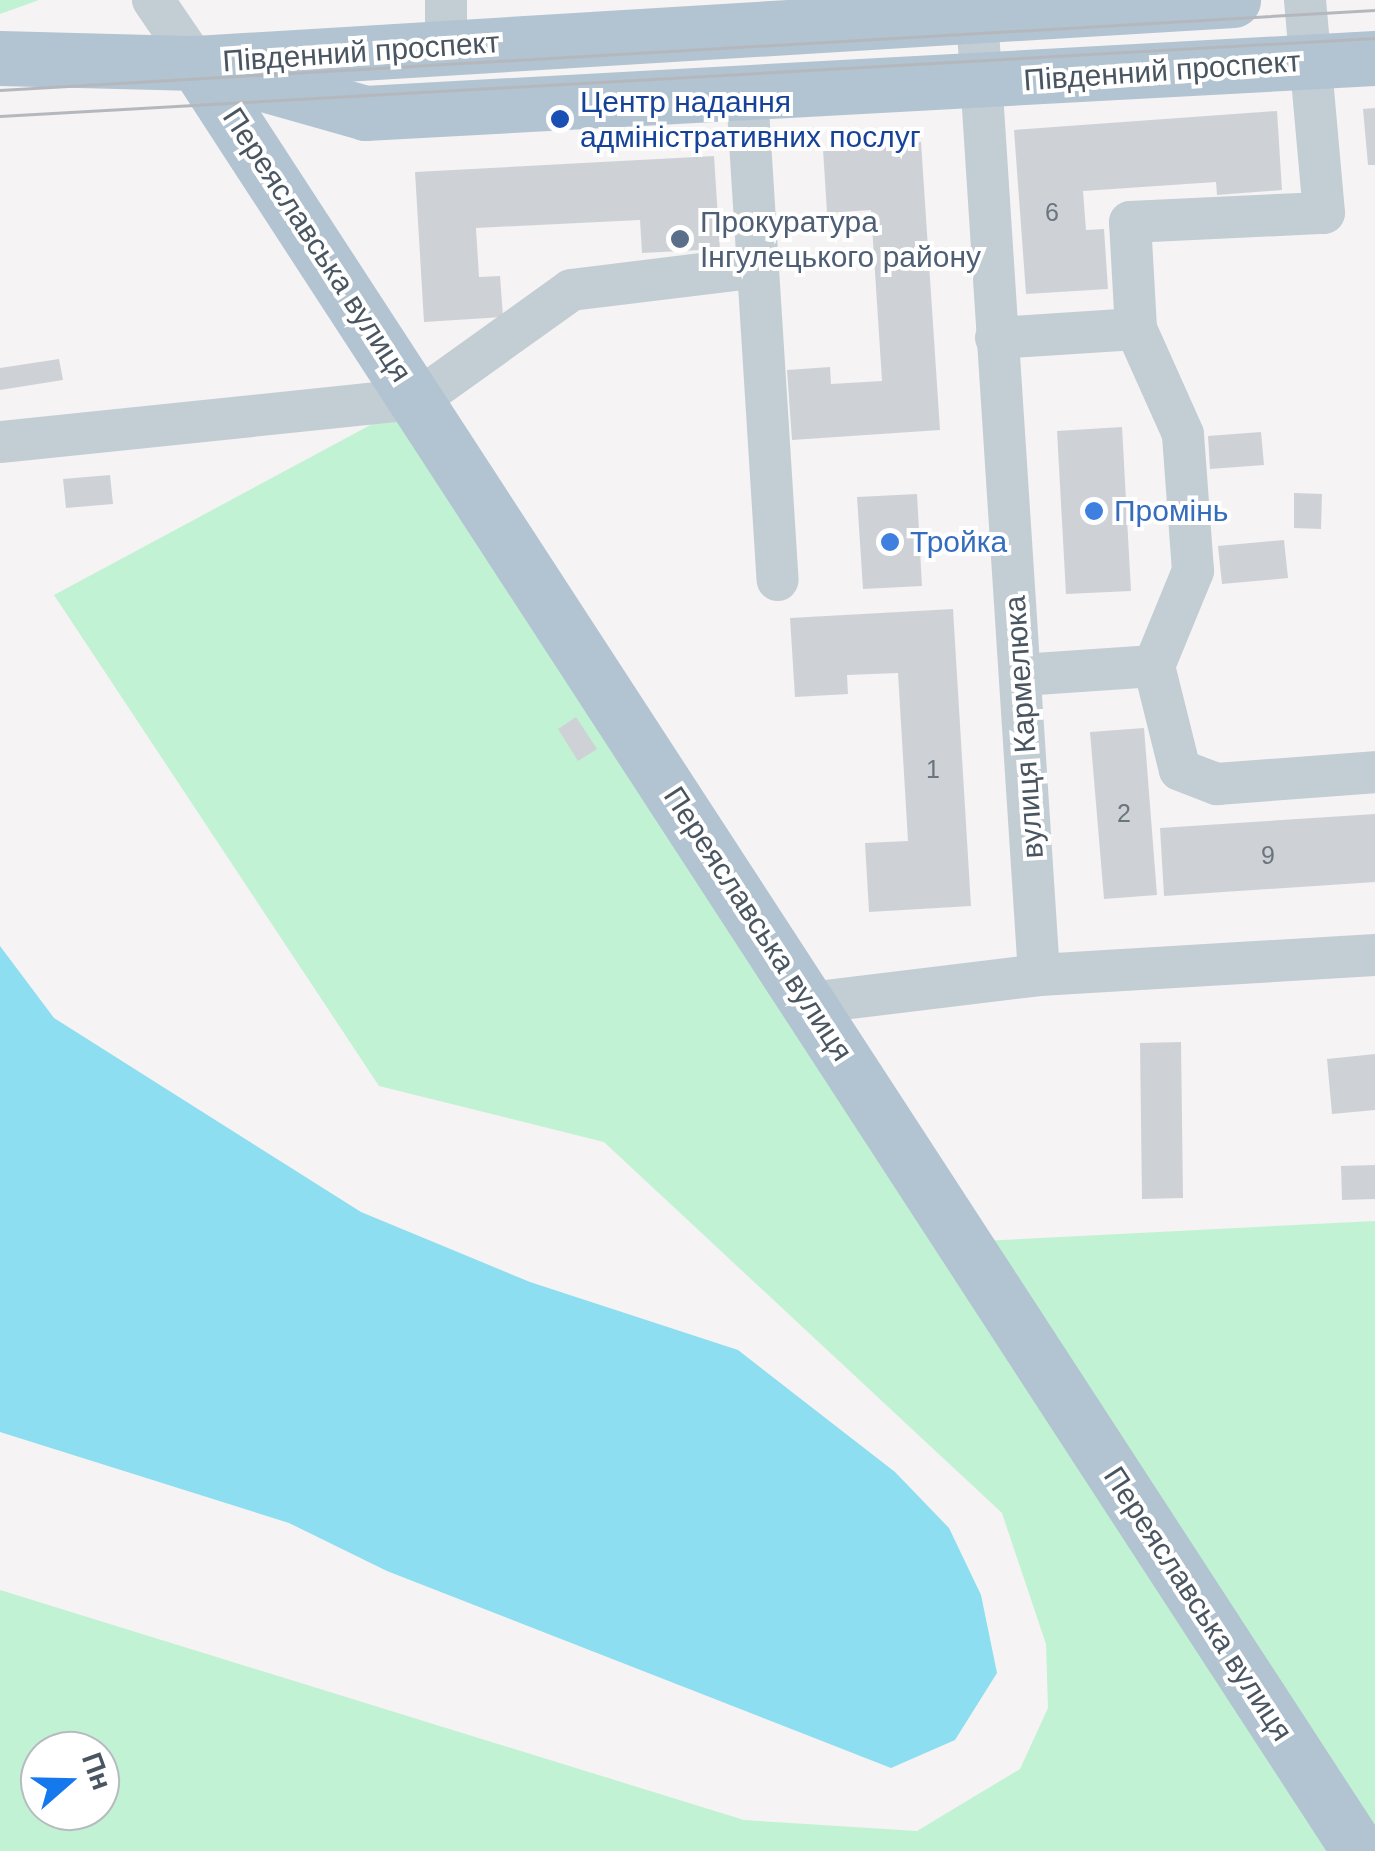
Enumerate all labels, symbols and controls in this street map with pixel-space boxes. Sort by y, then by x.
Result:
street label: Південний проспект [221,24,501,80]
street label: Південний проспект [1022,43,1302,99]
place label: Центр надання адміністративних послуг [580,84,921,154]
street label: Переяславська вулиця [215,101,419,389]
marker: Центр надання адміністративних послуг [549,108,571,130]
house number: 6 [1045,197,1059,227]
place label: Прокуратура Інгулецького району [700,204,981,274]
marker: Прокуратура Інгулецького району [669,228,691,250]
place label: Промінь [1114,493,1228,529]
marker: Промінь [1083,500,1105,522]
place label: Тройка [910,524,1007,560]
marker: Тройка [879,531,901,553]
street label: вулиця Кармелюка [997,594,1051,860]
house number: 1 [926,754,940,784]
street label: Переяславська вулиця [656,780,860,1068]
house number: 2 [1117,798,1131,828]
house number: 9 [1261,840,1275,870]
street label: Переяславська вулиця [1096,1460,1300,1748]
north arrow [20,1731,120,1831]
text: Пн [76,1749,118,1794]

